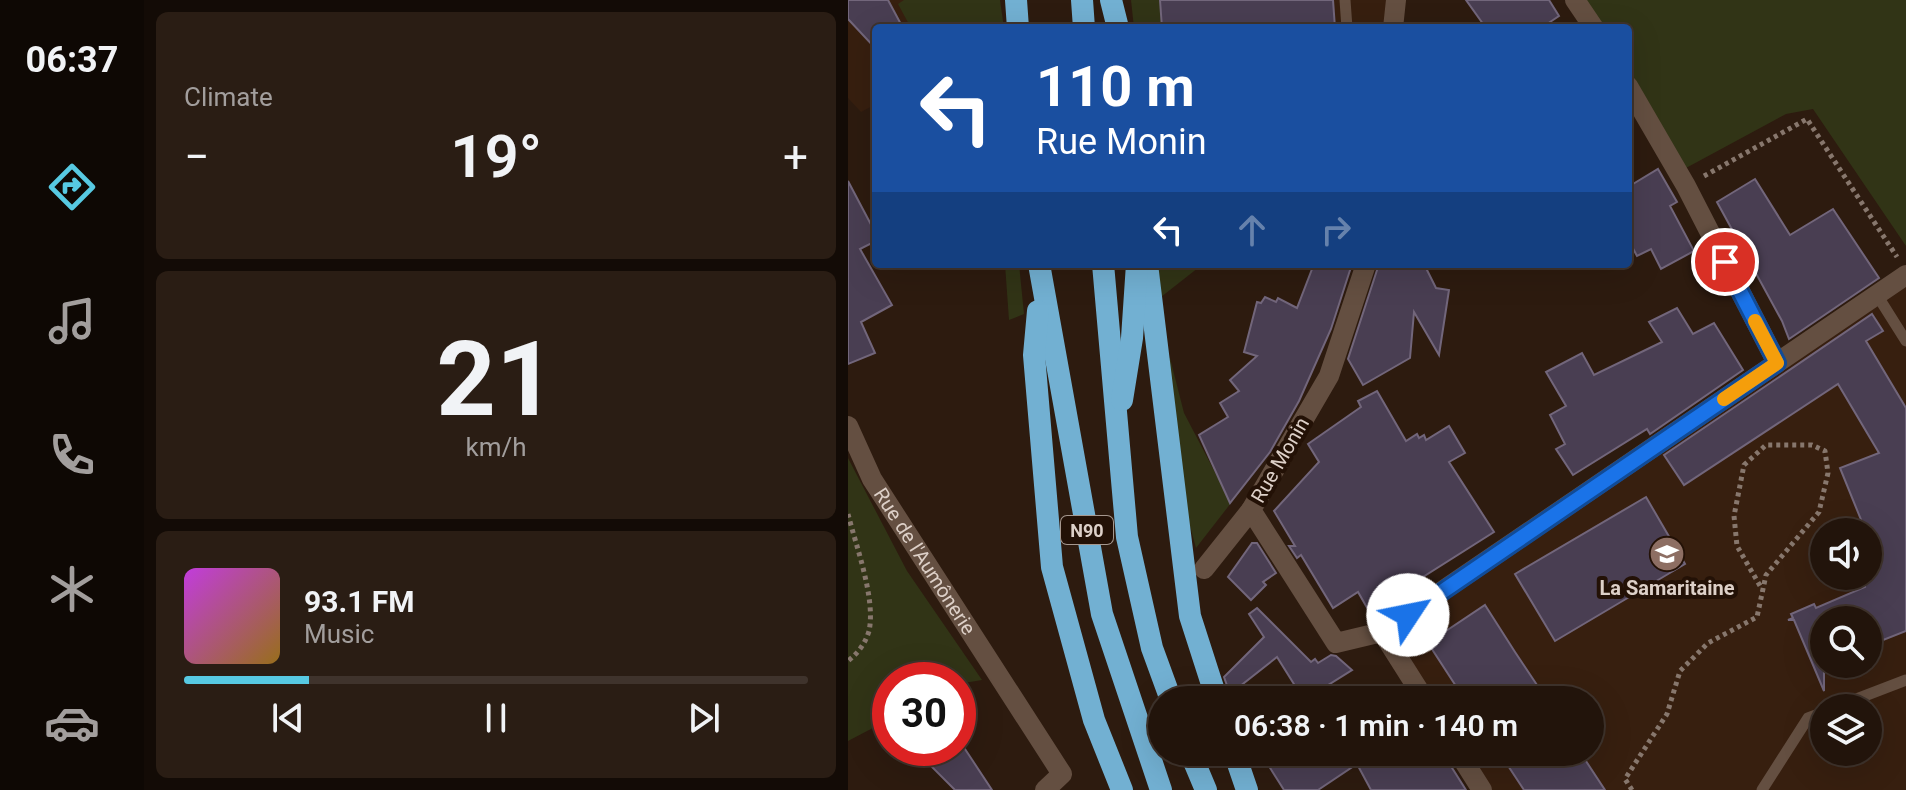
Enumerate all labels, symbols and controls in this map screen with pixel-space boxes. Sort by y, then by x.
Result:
text: 06:37 [26,39,118,81]
text: 110 m [1036,54,1195,120]
icon: left [904,56,1008,160]
text: Climate [184,82,273,112]
text: 19° [450,121,542,192]
text: Rue Monin [1036,121,1207,163]
text: − [184,131,209,183]
text: + [783,131,808,183]
icon: directions [44,159,100,215]
icon: left [1146,208,1190,252]
icon: ahead [1230,208,1274,252]
icon: right [1314,208,1358,252]
pin [1691,228,1759,296]
icon: arrive [1703,240,1747,284]
icon: music [44,293,100,349]
text: 21 [436,319,556,440]
street label: Rue Monin [1246,413,1314,507]
icon: phone [44,427,100,483]
text: km/h [465,432,527,462]
street label: Rue de l'Aumônerie [869,483,981,639]
road number: N90 [1061,516,1113,544]
map controls [1810,518,1882,766]
button: sound [1810,518,1882,590]
school or university icon: La Samaritaine [1648,535,1686,573]
icon: climate [44,561,100,617]
position arrow [1366,573,1450,657]
place label: La Samaritaine [1600,576,1735,600]
text: 93.1 FM [304,584,415,619]
button: search [1810,606,1882,678]
text: Music [304,619,374,649]
speed limit sign: 30 [872,662,976,766]
button: layers [1810,694,1882,766]
icon: car [44,695,100,751]
icon: previous [266,696,310,740]
icon: pause [474,696,518,740]
icon: next [682,696,726,740]
text: 06:38 · 1 min · 140 m [1234,708,1518,743]

